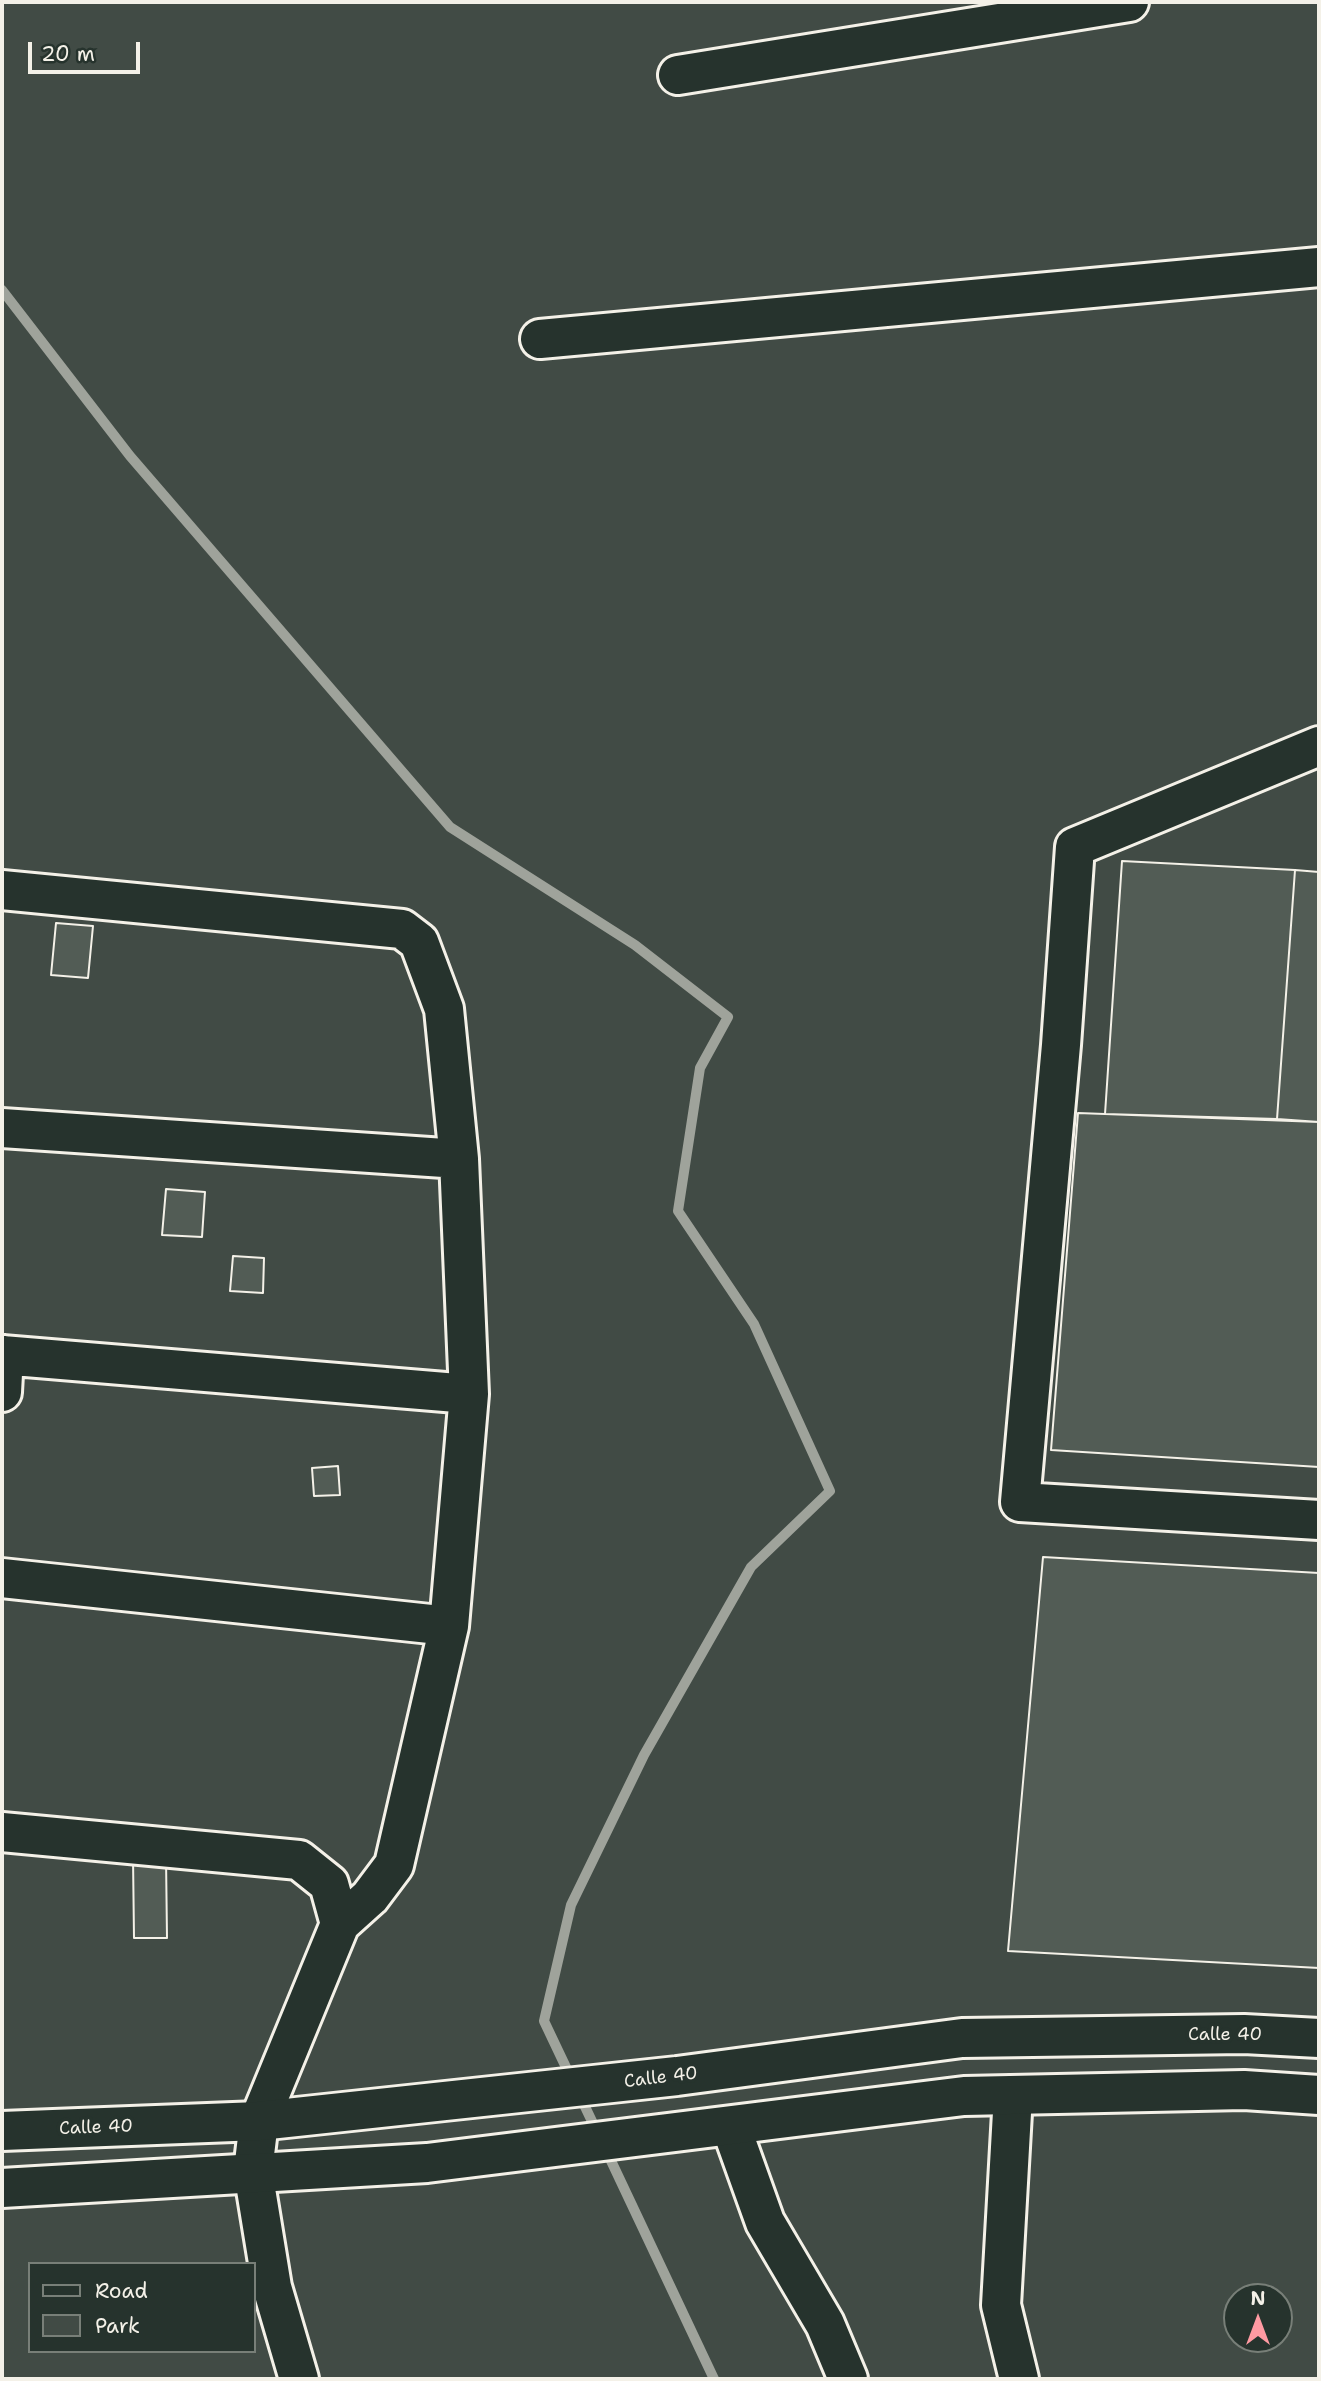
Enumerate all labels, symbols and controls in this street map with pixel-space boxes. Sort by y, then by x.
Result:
scale bar [32,28,144,72]
text: 20 m [41,40,95,68]
street label: Calle 40 [1188,2024,1262,2046]
street label: Calle 40 [623,2063,699,2093]
street label: Calle 40 [59,2116,133,2140]
legend [28,2262,256,2353]
text: Road [95,2277,148,2305]
north arrow [1223,2283,1293,2353]
text: N [1250,2286,1266,2311]
text: Park [95,2312,140,2340]

